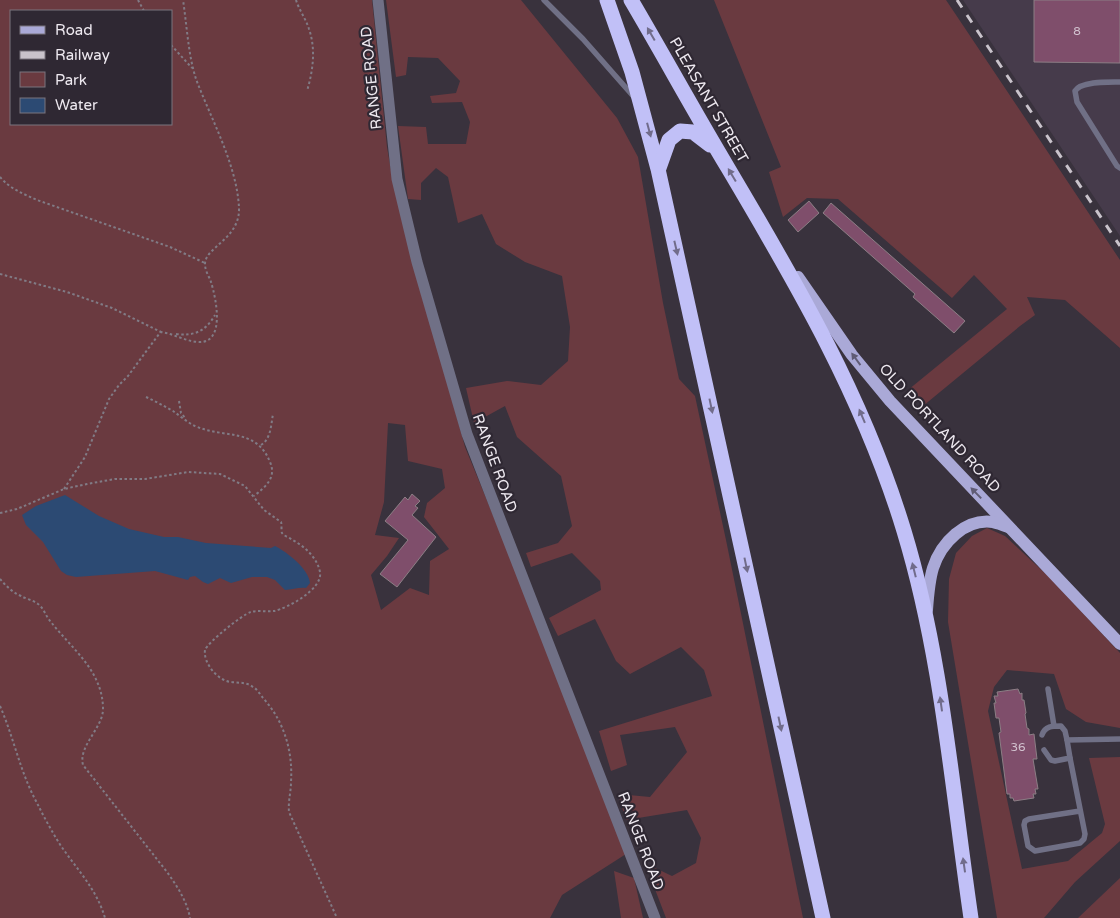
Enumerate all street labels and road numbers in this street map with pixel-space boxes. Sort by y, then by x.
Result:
street label: RANGE ROAD [357,25,385,131]
street label: PLEASANT STREET [666,34,752,166]
street label: OLD PORTLAND ROAD [875,360,1005,496]
street label: RANGE ROAD [469,411,521,515]
street label: RANGE ROAD [614,789,668,893]

